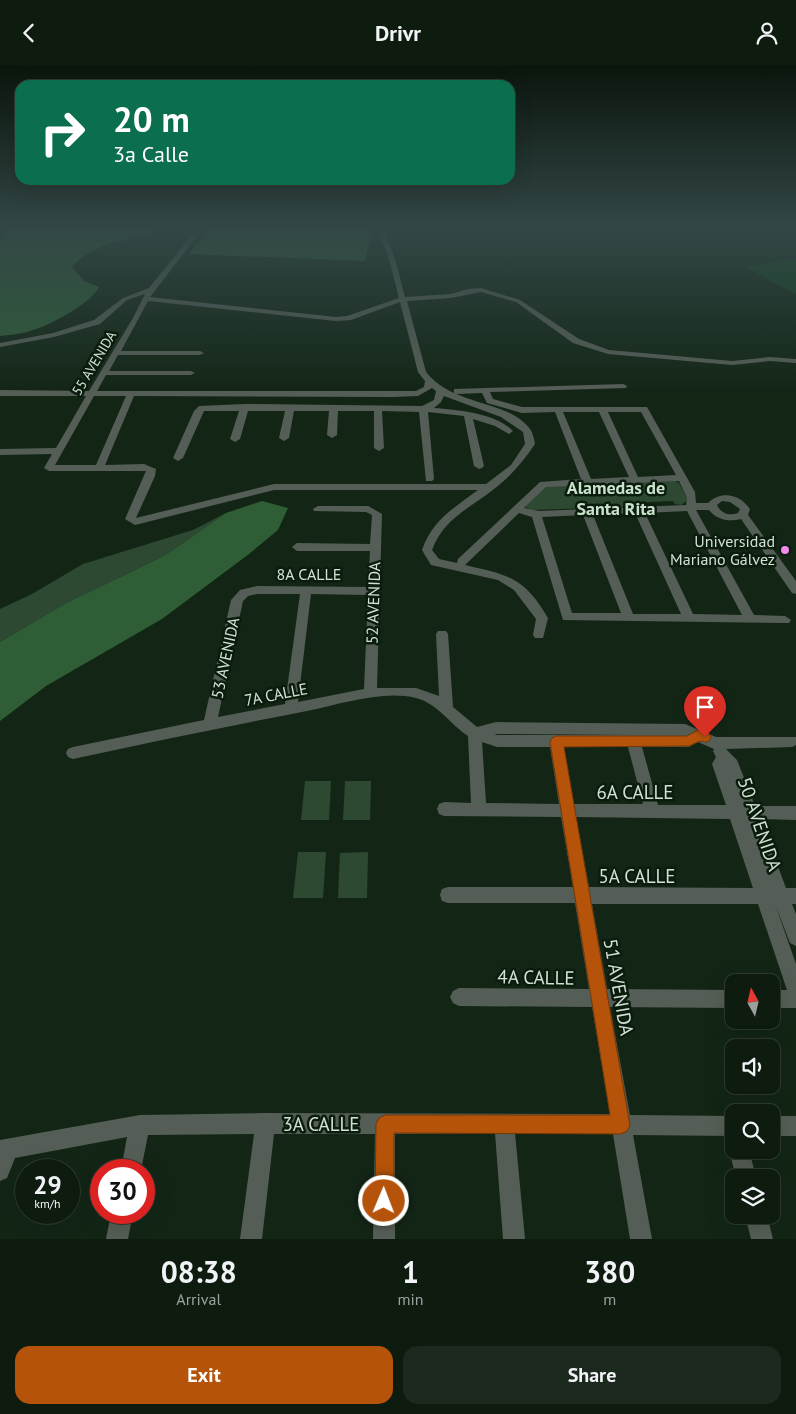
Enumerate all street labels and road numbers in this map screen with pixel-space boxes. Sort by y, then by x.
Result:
street label: 55 AVENIDA [68,327,121,399]
street label: 52 AVENIDA [362,561,384,645]
street label: 8A CALLE [277,564,341,584]
street label: 53 AVENIDA [207,615,243,700]
street label: 7A CALLE [243,678,309,710]
street label: 50 AVENIDA [733,774,787,874]
street label: 6A CALLE [596,780,674,804]
street label: 5A CALLE [598,864,676,888]
street label: 51 AVENIDA [599,937,639,1037]
street label: 4A CALLE [497,964,575,990]
street label: 3A CALLE [282,1112,360,1136]

